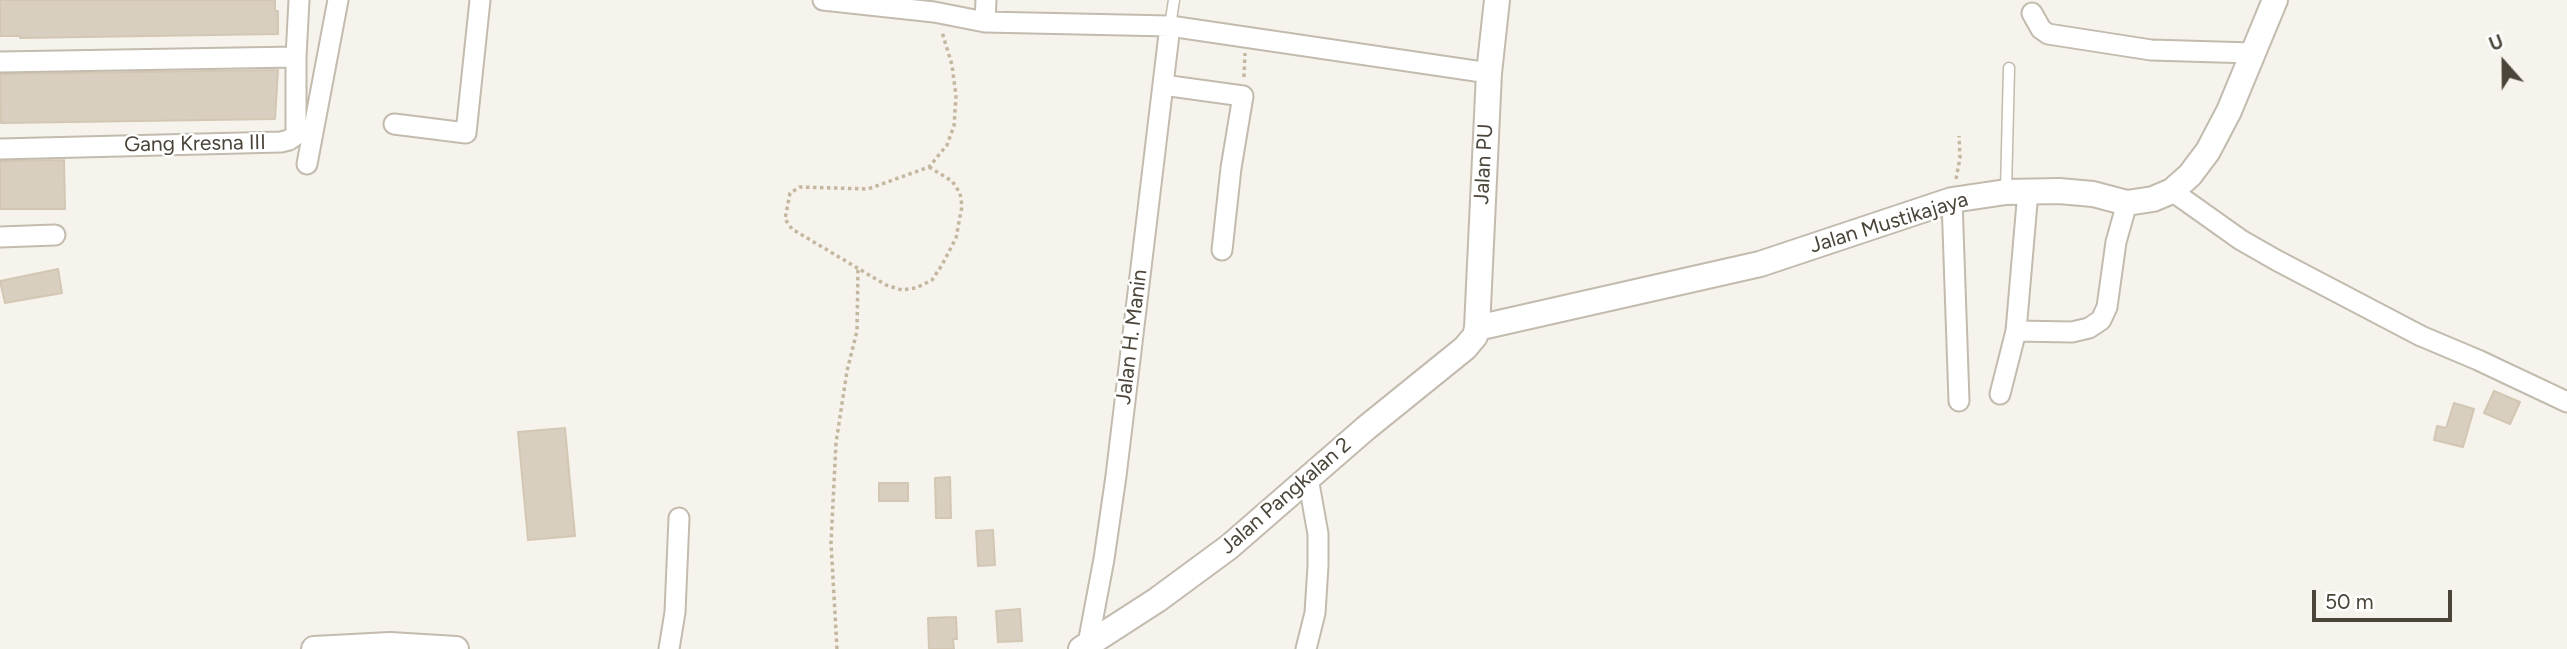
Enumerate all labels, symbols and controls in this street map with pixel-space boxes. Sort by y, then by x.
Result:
north arrow [2469,28,2539,98]
text: U [2486,30,2507,56]
street label: Jalan PU [1469,123,1499,205]
street label: Gang Kresna III [124,130,266,158]
street label: Jalan Mustikajaya [1807,187,1971,259]
street label: Jalan H. Manin [1111,268,1153,406]
street label: Jalan Pangkalan 2 [1215,432,1357,560]
scale bar [2315,576,2455,620]
text: 50 m [2325,589,2374,614]

